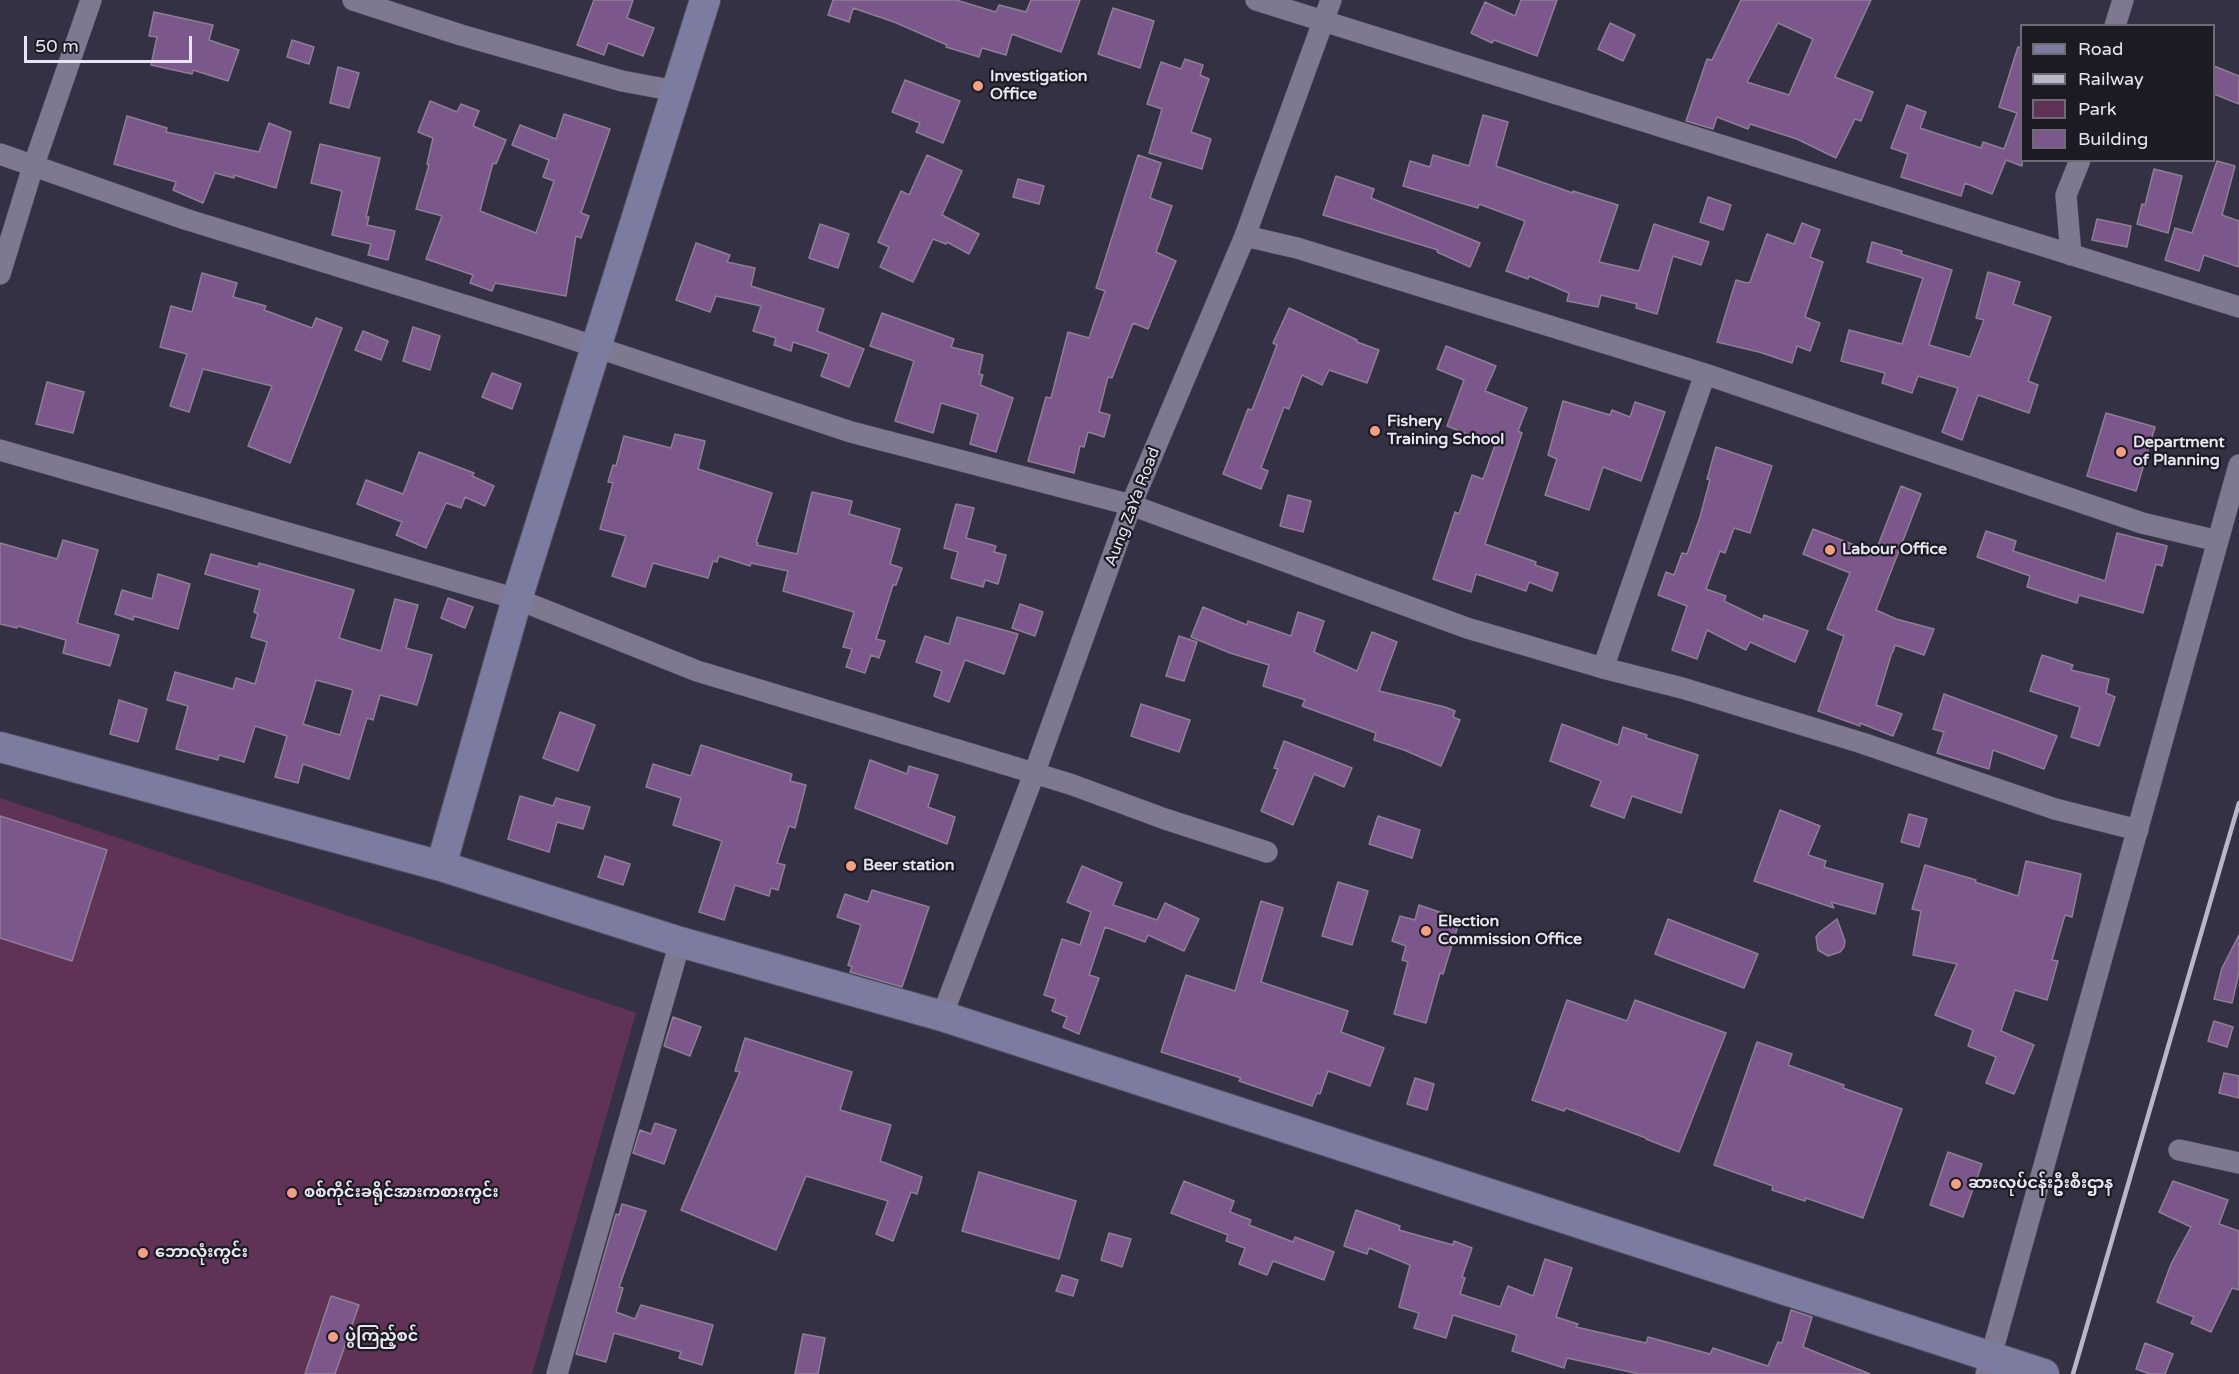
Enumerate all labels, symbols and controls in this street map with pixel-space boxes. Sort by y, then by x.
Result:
scale bar [27,24,195,62]
legend [2020,24,2215,162]
text: 50 m [35,35,79,57]
text: Road [2078,38,2123,60]
place label: Investigation Office [990,67,1088,105]
text: Railway [2078,68,2144,90]
marker: Investigation Office [971,79,985,93]
text: Park [2078,98,2116,120]
text: Building [2078,128,2148,150]
place label: Fishery Training School [1387,412,1504,450]
marker: Fishery Training School [1368,424,1382,438]
place label: Department of Planning [2133,433,2225,471]
street label: Aung ZaYa Road [1101,445,1165,569]
marker: Department of Planning [2114,445,2128,459]
place label: Labour Office [1842,540,1947,560]
marker: Labour Office [1823,543,1837,557]
place label: Beer station [863,856,955,876]
marker: Beer station [844,859,858,873]
place label: Election Commission Office [1438,912,1582,950]
marker: Election Commission Office [1419,924,1433,938]
place label: ဆားလုပ်ငန်းဦးစီးဌာန [1968,1174,2113,1194]
marker: ဆားလုပ်ငန်းဦးစီးဌာန [1949,1177,1963,1191]
place label: စစ်ကိုင်းခရိုင်အားကစားကွင်း [304,1183,499,1203]
marker: စစ်ကိုင်းခရိုင်အားကစားကွင်း [285,1186,299,1200]
place label: ဘောလုံးကွင်း [155,1243,248,1263]
marker: ဘောလုံးကွင်း [136,1246,150,1260]
place label: ပွဲကြည့်စင် [345,1327,418,1347]
marker: ပွဲကြည့်စင် [326,1330,340,1344]

